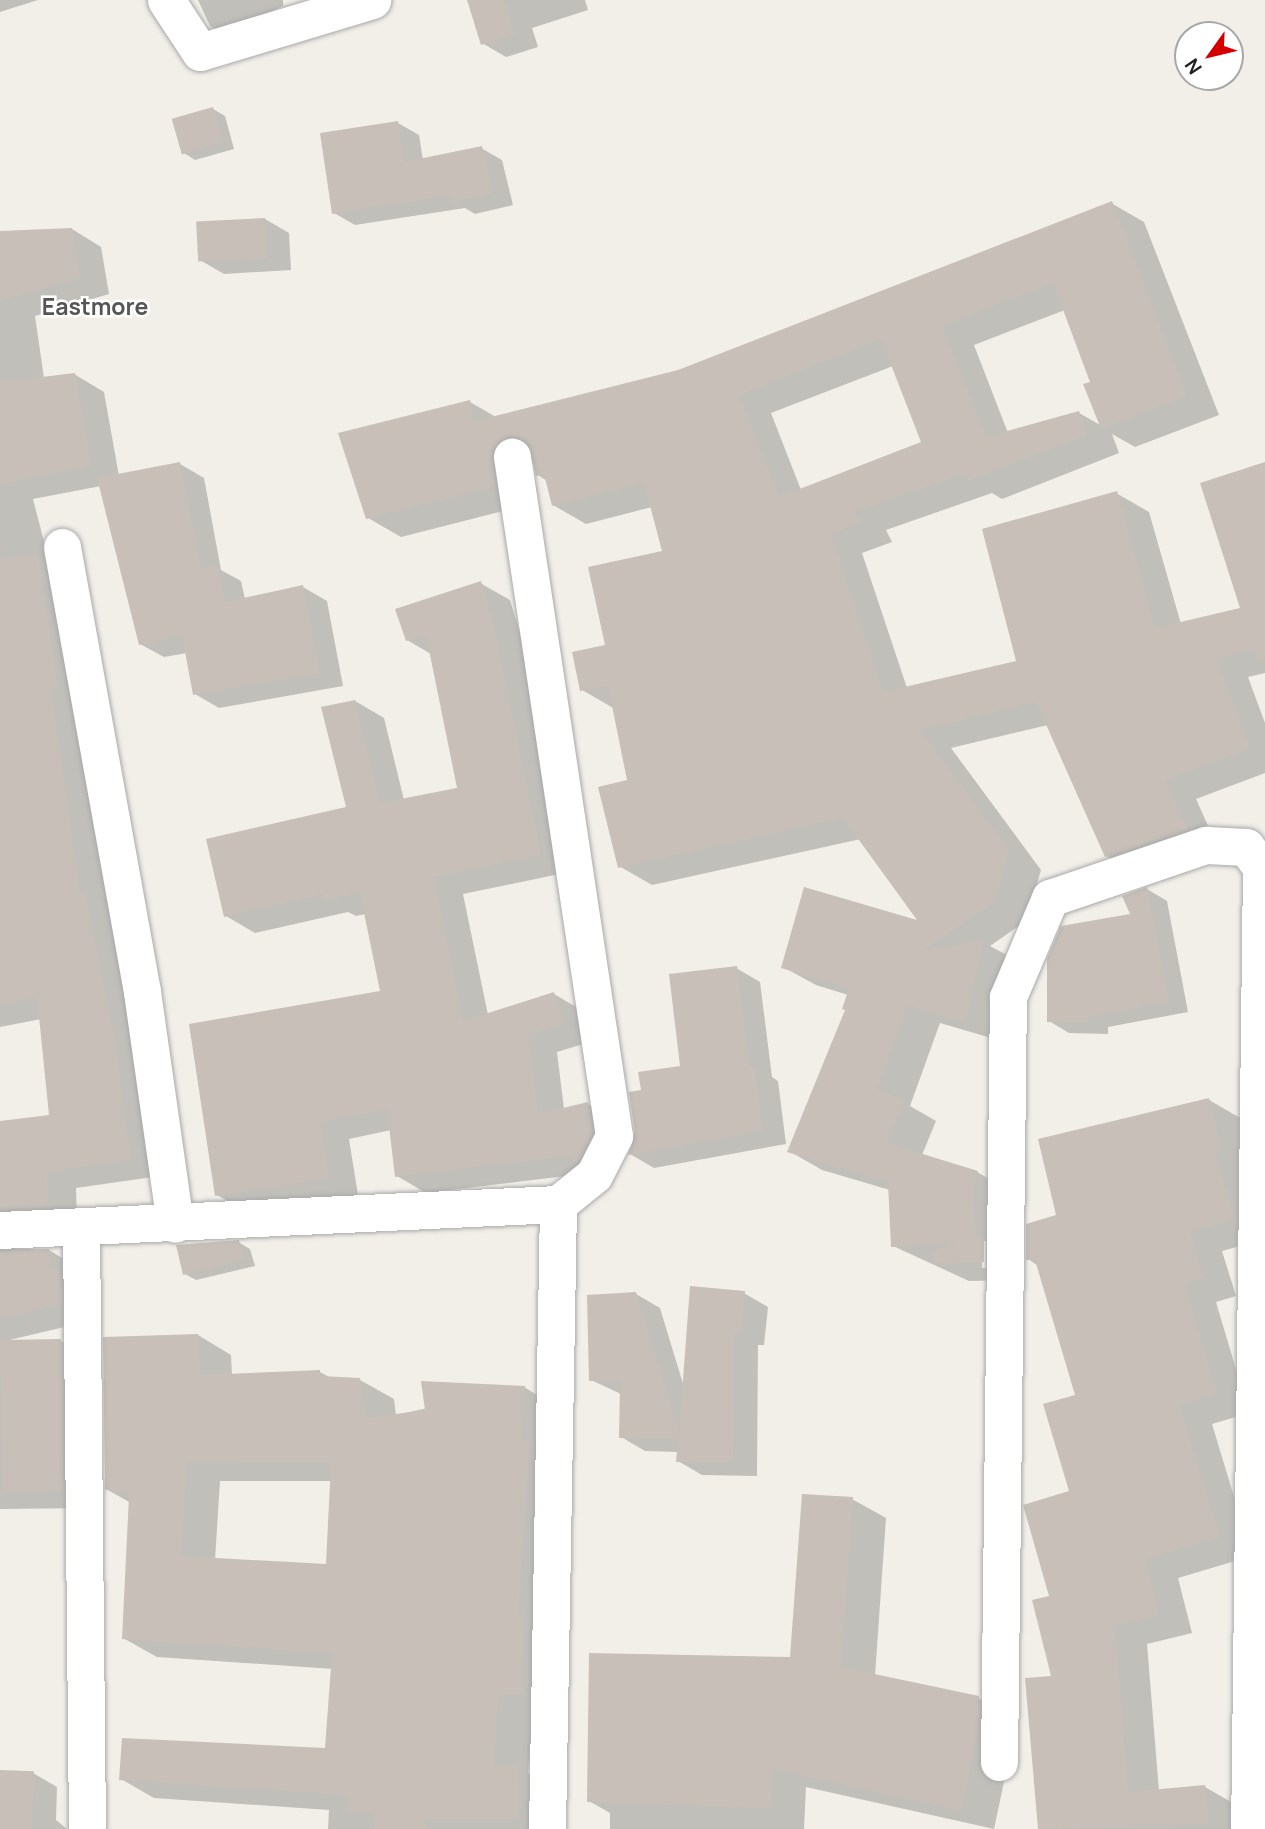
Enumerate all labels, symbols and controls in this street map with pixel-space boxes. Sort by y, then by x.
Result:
north arrow [1174,21,1244,91]
text: N [1179,54,1208,80]
district label: Eastmore [42,292,148,320]

